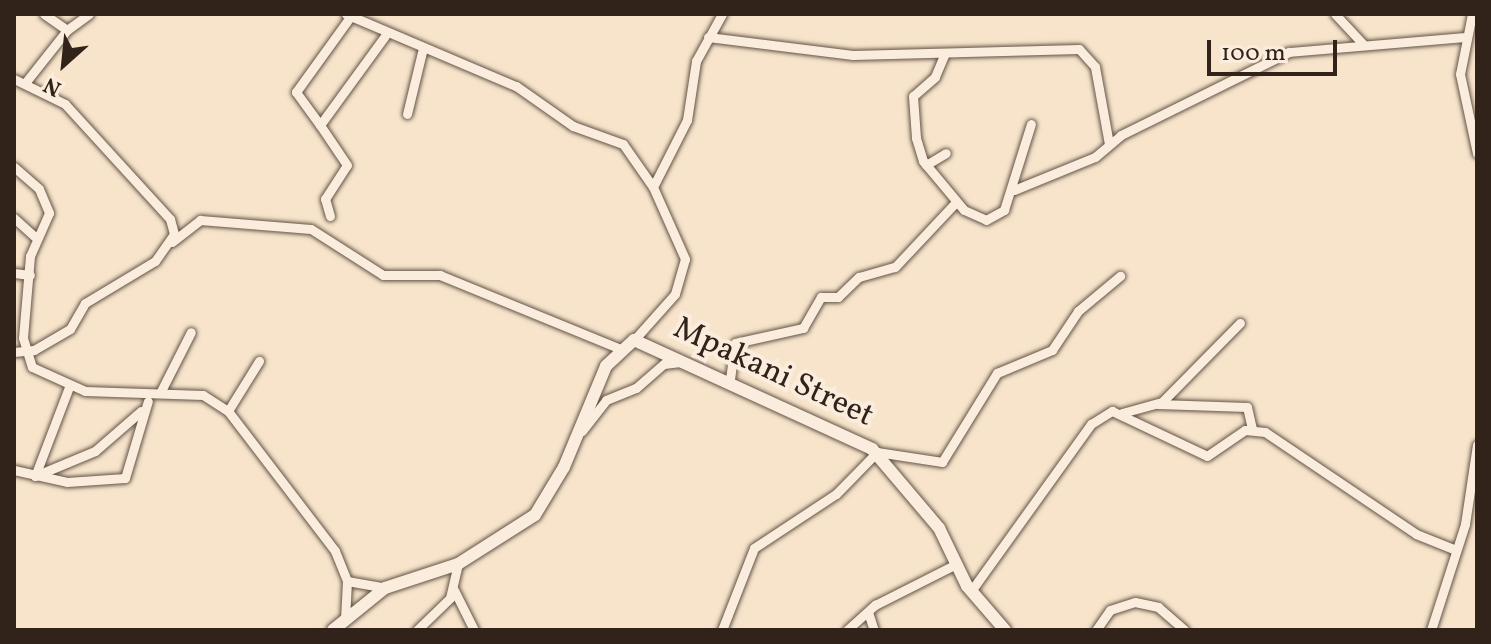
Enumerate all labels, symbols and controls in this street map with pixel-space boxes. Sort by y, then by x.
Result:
north arrow [24,24,104,104]
scale bar [1211,24,1341,74]
text: 100 m [1221,37,1286,71]
text: N [39,68,67,103]
street label: Mpakani Street [667,310,879,436]

